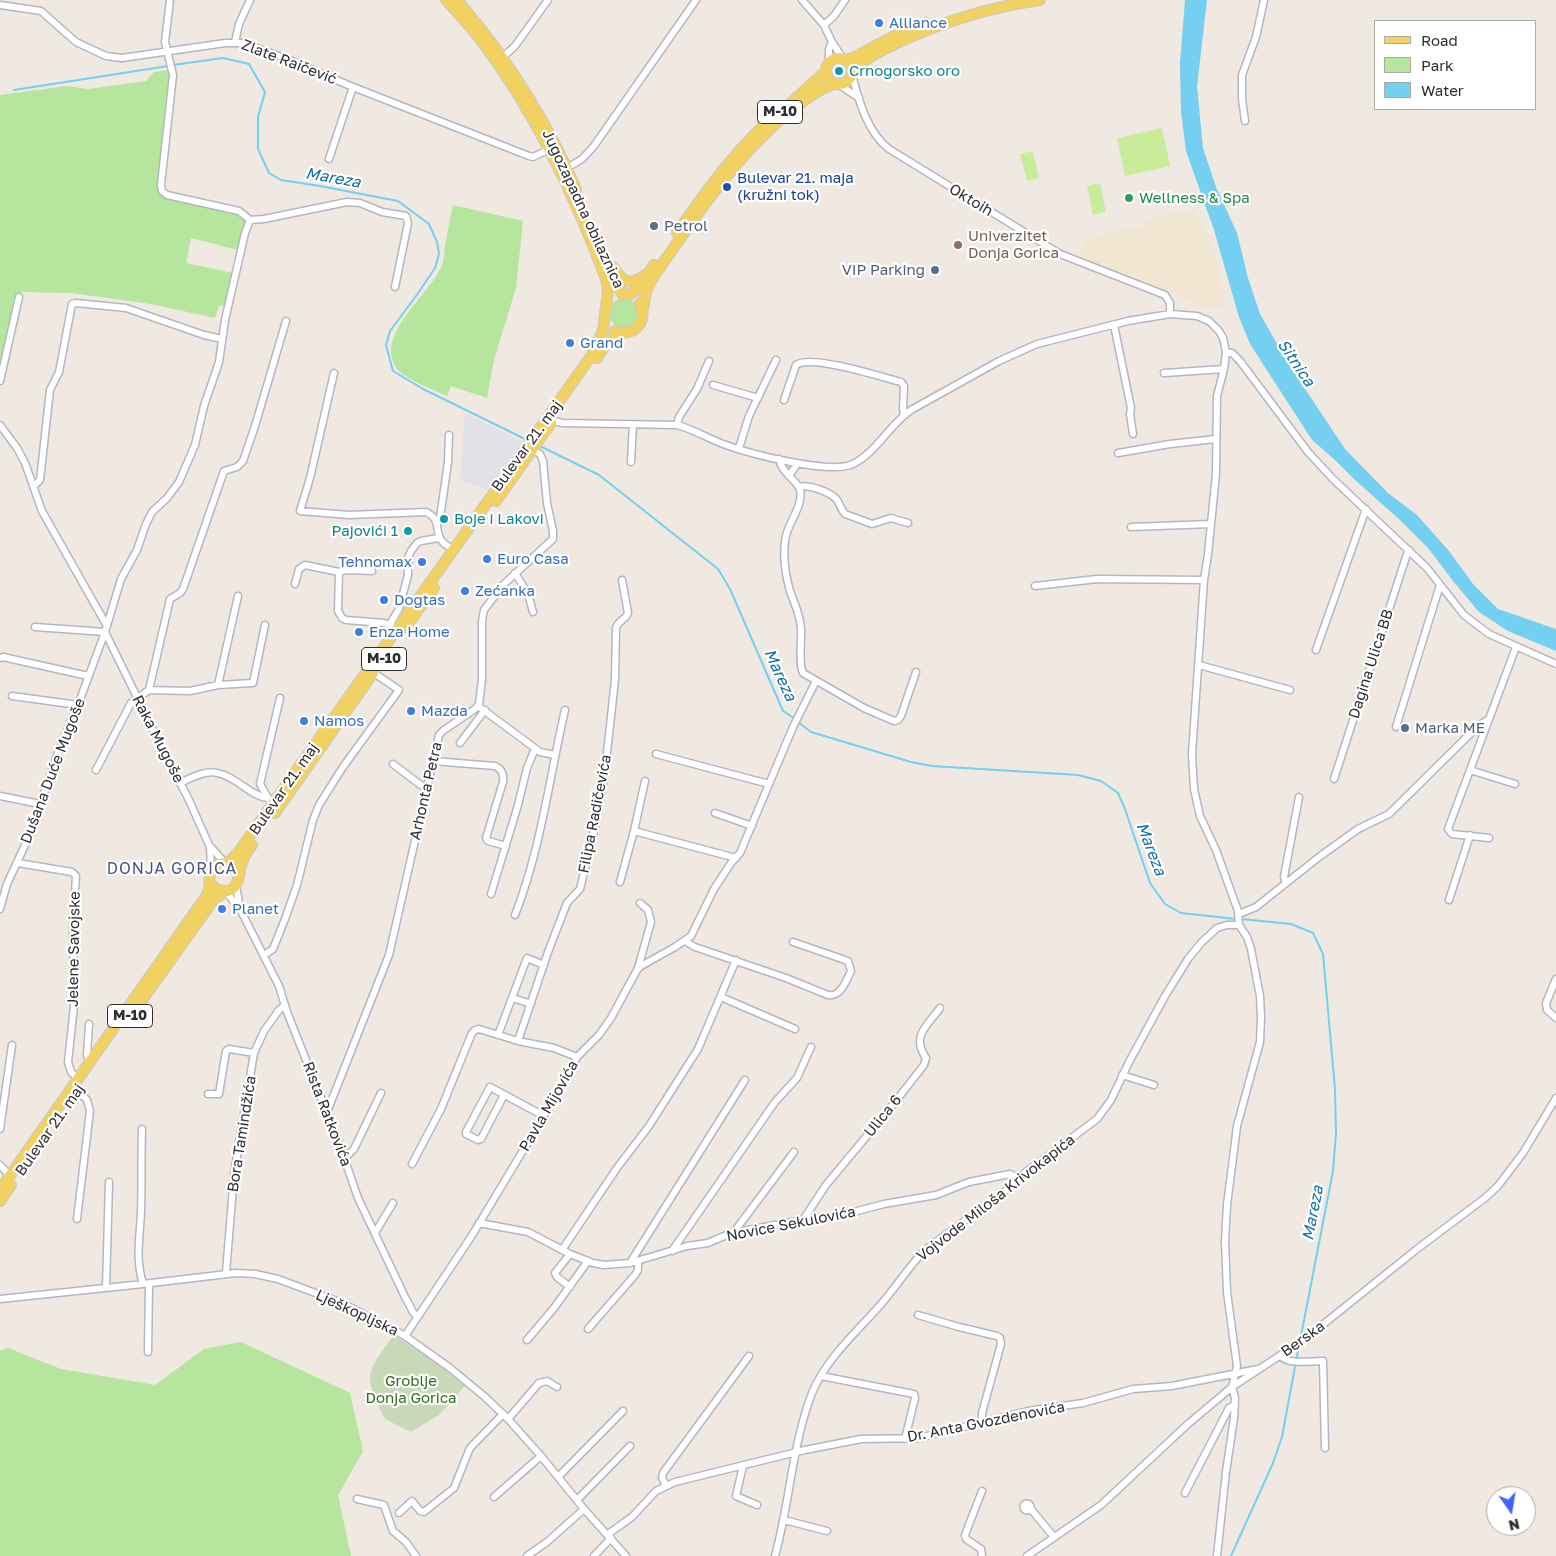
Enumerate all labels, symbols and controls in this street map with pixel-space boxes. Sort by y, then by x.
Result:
place label: Alliance [889,14,947,32]
marker: Alliance [873,17,885,29]
legend [1374,20,1536,110]
text: Road [1421,31,1458,49]
street label: Zlate Raičević [239,36,339,88]
text: Park [1421,56,1453,74]
place label: Crnogorsko oro [849,62,960,80]
marker: Crnogorsko oro [833,65,845,77]
text: Water [1421,81,1464,99]
road number: M-10 [758,100,802,124]
street label: Jugozapadna obilaznica [538,127,628,291]
water label: Mareza [304,164,362,192]
place label: Bulevar 21. maja (kružni tok) [737,169,854,204]
street label: Oktoih [946,180,996,220]
marker: Bulevar 21. maja (kružni tok) [721,181,733,193]
place label: Wellness & Spa [1139,189,1250,207]
marker: Wellness & Spa [1123,192,1135,204]
place label: Petrol [664,217,708,235]
marker: Petrol [648,220,660,232]
place label: Univerzitet Donja Gorica [968,227,1059,262]
marker: Univerzitet Donja Gorica [952,239,964,251]
place label: VIP Parking [842,261,925,279]
marker: VIP Parking [929,264,941,276]
place label: Grand [580,334,623,352]
water label: Sitnica [1273,336,1319,390]
marker: Grand [564,337,576,349]
street label: Bulevar 21. maj [488,397,566,495]
place label: Boje i Lakovi [454,510,544,528]
marker: Boje i Lakovi [438,513,450,525]
place label: Pajovići 1 [331,522,398,540]
marker: Pajovići 1 [402,525,414,537]
place label: Euro Casa [497,550,569,568]
place label: Tehnomax [338,553,412,571]
marker: Euro Casa [481,553,493,565]
marker: Tehnomax [416,556,428,568]
place label: Zećanka [475,582,535,600]
marker: Zećanka [459,585,471,597]
place label: Dogtas [394,591,445,609]
marker: Dogtas [378,594,390,606]
street label: Dagina Ulica BB [1345,607,1397,721]
place label: Enza Home [369,623,450,641]
marker: Enza Home [353,626,365,638]
water label: Mareza [760,646,800,704]
road number: M-10 [362,648,406,671]
street label: Raka Mugoše [128,692,188,786]
street label: Dušana Duće Mugoše [17,696,89,846]
place label: Mazda [421,702,468,720]
marker: Mazda [405,705,417,717]
place label: Namos [314,712,364,730]
marker: Namos [298,715,310,727]
place label: Marka ME [1415,719,1485,737]
marker: Marka ME [1399,722,1411,734]
street label: Bulevar 21. maj [246,740,322,838]
street label: Arhonta Petra [406,740,446,842]
street label: Filipa Radičevića [575,753,615,875]
water label: Mareza [1132,820,1170,878]
district label: DONJA GORICA [105,859,239,879]
street label: Jelene Savojske [64,891,84,1007]
place label: Planet [232,900,279,918]
marker: Planet [216,903,228,915]
road number: M-10 [108,1004,152,1028]
street label: Pavla Mijovića [516,1057,582,1155]
street label: Rista Ratkovića [299,1059,355,1169]
street label: Bora Tamindžića [224,1075,260,1193]
street label: Bulevar 21. maj [12,1081,88,1179]
street label: Ulica 6 [861,1091,905,1141]
street label: Vojvode Miloša Krivokapića [913,1131,1079,1265]
water label: Mareza [1298,1184,1328,1242]
street label: Novice Sekulovića [725,1203,857,1245]
street label: Lješkopljska [313,1286,401,1340]
street label: Berska [1278,1317,1328,1361]
park label: Groblje Donja Gorica [365,1372,457,1407]
street label: Dr. Anta Gvozdenovića [906,1398,1066,1446]
north arrow [1486,1486,1536,1536]
text: N [1507,1516,1521,1535]

